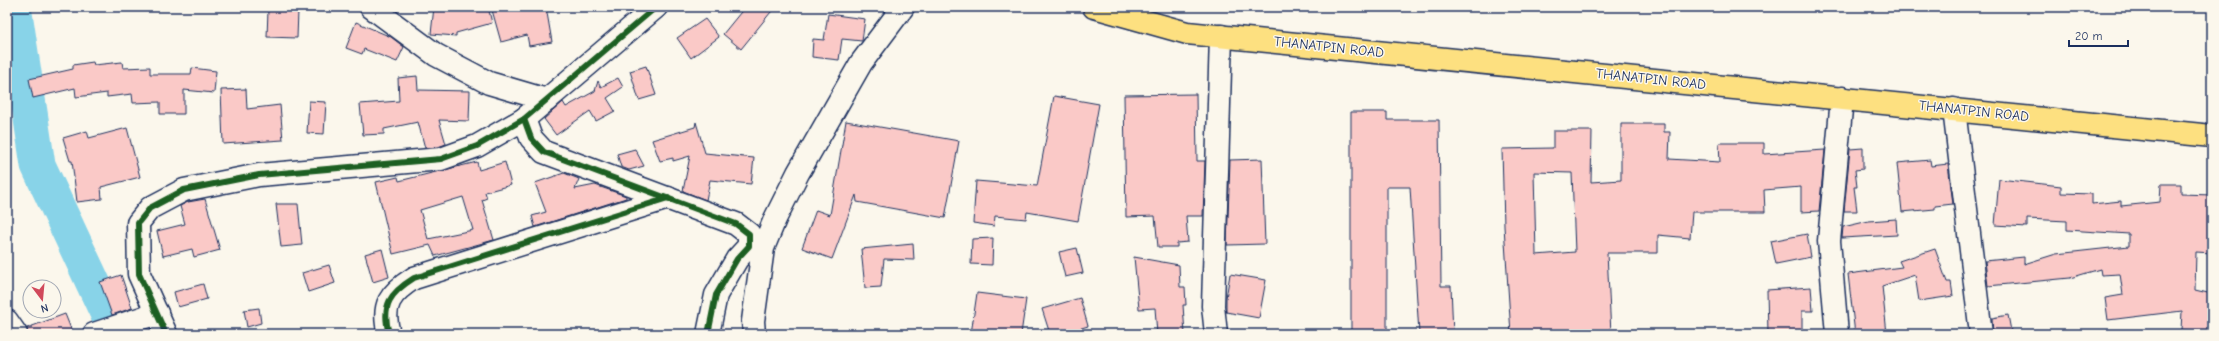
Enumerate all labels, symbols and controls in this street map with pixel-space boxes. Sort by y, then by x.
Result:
scale bar [2069,22,2128,48]
text: 20 m [2075,29,2103,43]
street label: THANATPIN ROAD [1273,33,1385,61]
street label: THANATPIN ROAD [1595,65,1707,93]
street label: THANATPIN ROAD [1918,97,2030,125]
north arrow [22,279,62,319]
text: N [39,301,50,315]

